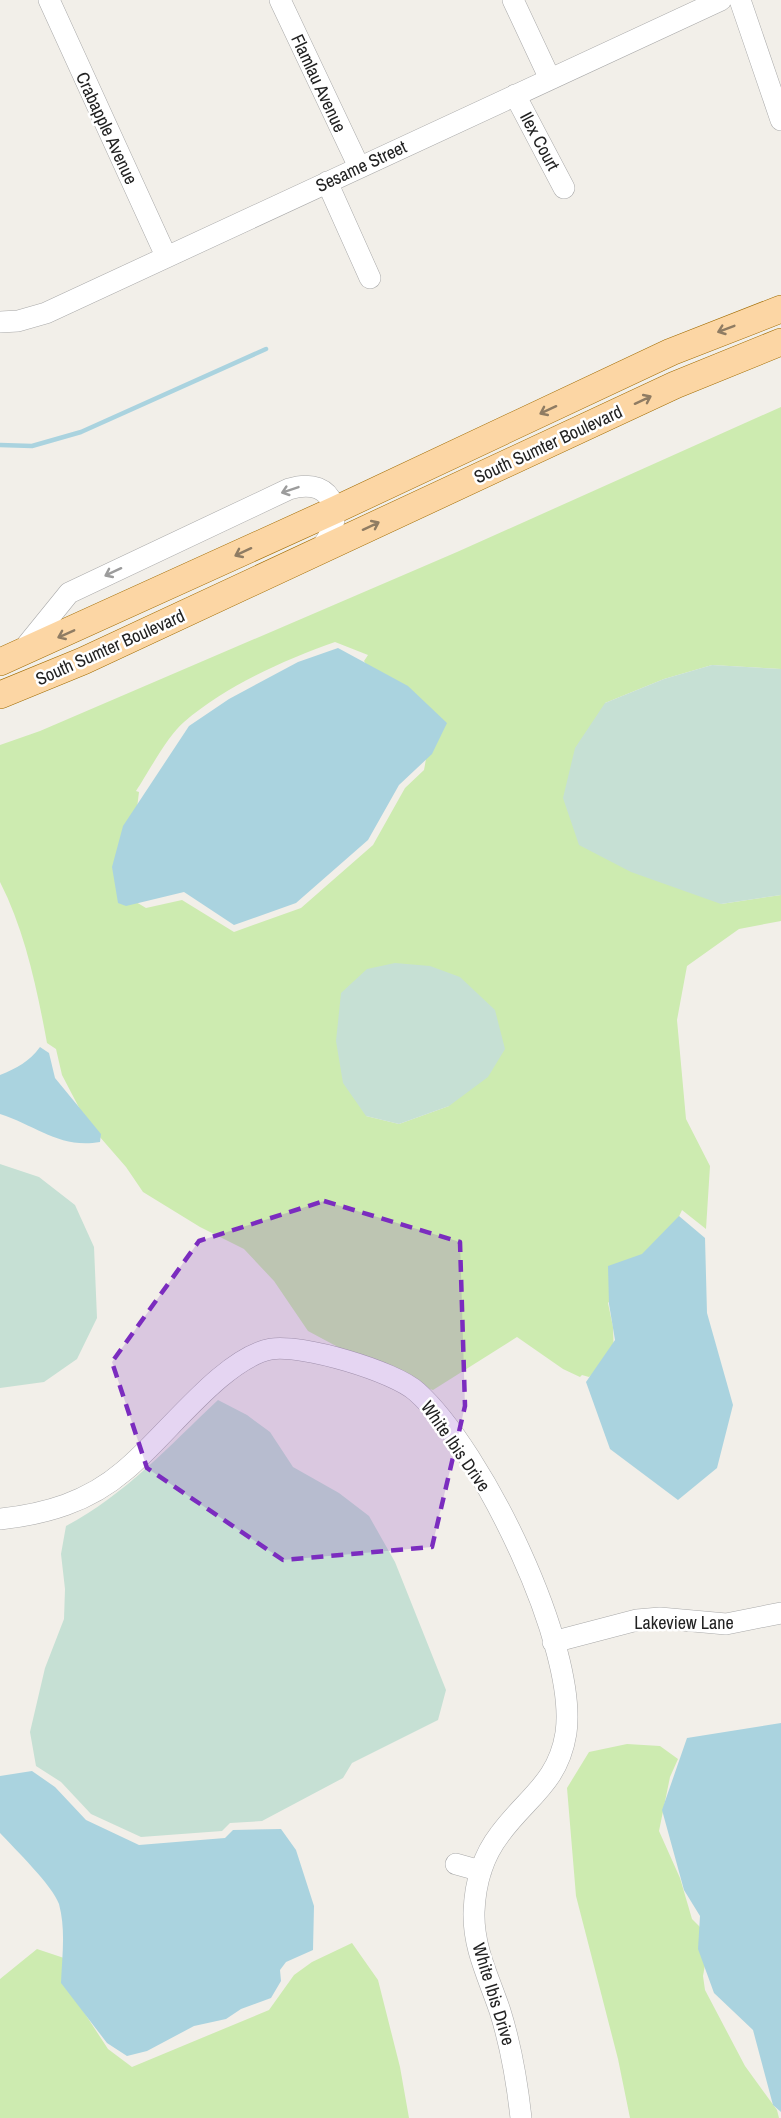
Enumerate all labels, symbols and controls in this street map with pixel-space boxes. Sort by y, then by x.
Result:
street label: Flamlau Avenue [285,30,353,136]
street label: Crabapple Avenue [70,68,144,188]
street label: Ilex Court [514,107,566,175]
street label: Sesame Street [311,134,411,198]
one-way arrow [717,324,736,335]
one-way arrow [634,394,652,405]
street label: South Sumter Boulevard [470,399,626,489]
one-way arrow [540,404,558,416]
one-way arrow [281,485,300,496]
one-way arrow [362,520,380,532]
one-way arrow [235,547,253,559]
one-way arrow [104,567,122,578]
street label: South Sumter Boulevard [31,603,189,691]
one-way arrow [58,628,76,640]
street label: White Ibis Drive [415,1395,497,1497]
street label: Lakeview Lane [634,1610,734,1635]
street label: White Ibis Drive [467,1940,521,2048]

